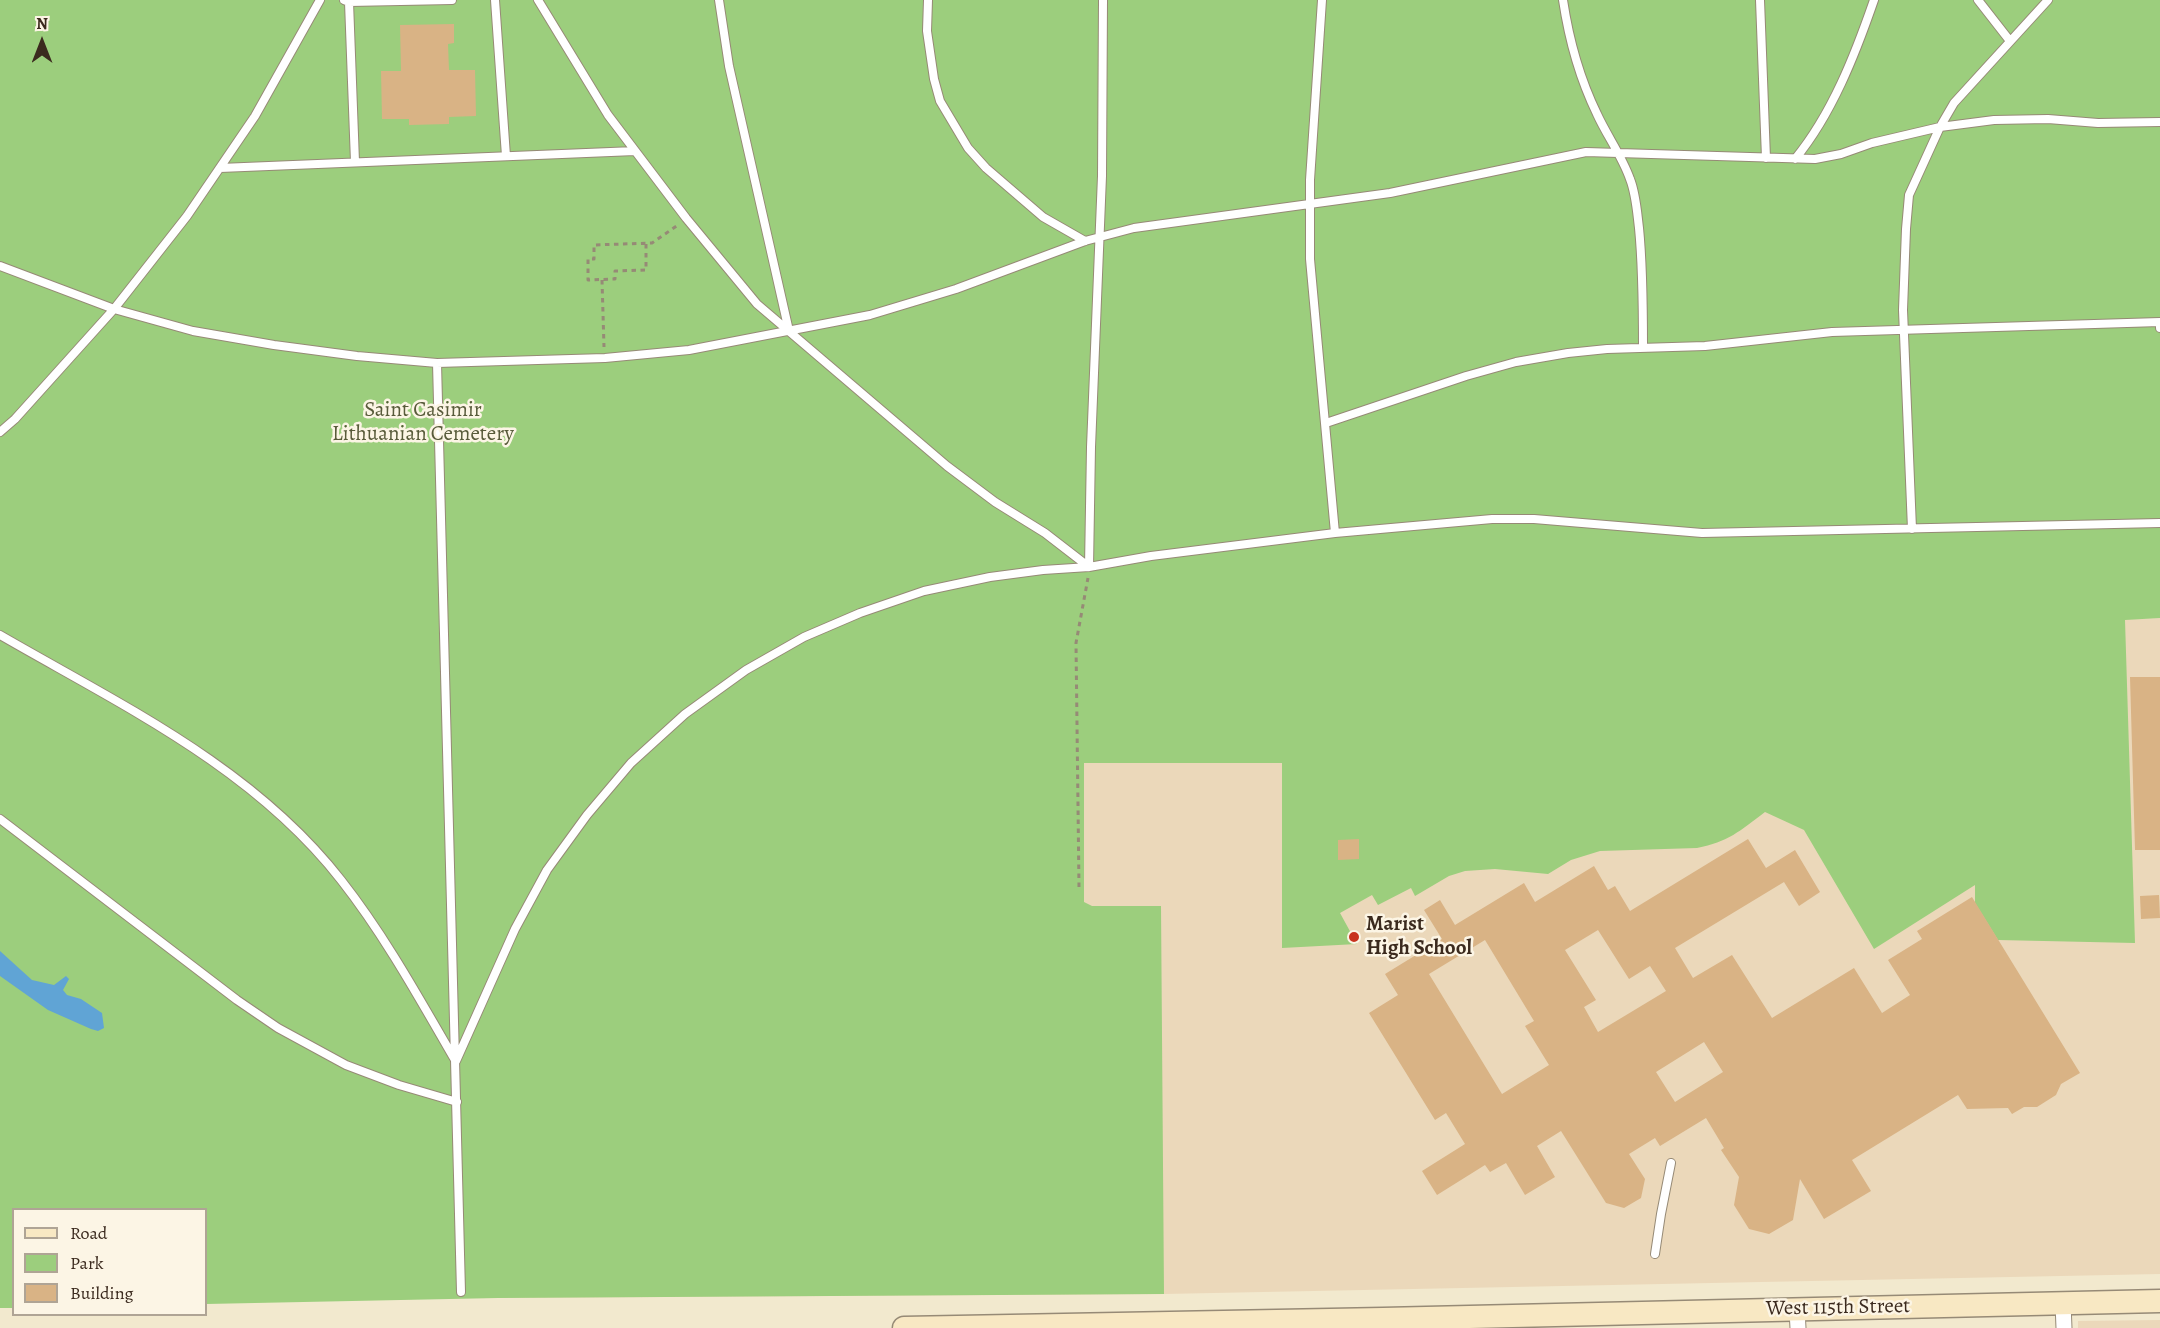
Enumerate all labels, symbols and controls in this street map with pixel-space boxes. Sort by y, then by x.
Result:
north arrow [12,12,72,72]
text: N [36,13,48,35]
park label: Saint Casimir Lithuanian Cemetery [332,398,514,448]
place label: Marist High School [1366,912,1472,962]
marker: Marist High School [1347,930,1361,944]
legend [12,1208,207,1316]
text: Road [70,1221,107,1245]
text: Park [70,1251,104,1275]
text: Building [70,1281,134,1305]
street label: West 115th Street [1766,1294,1910,1322]

